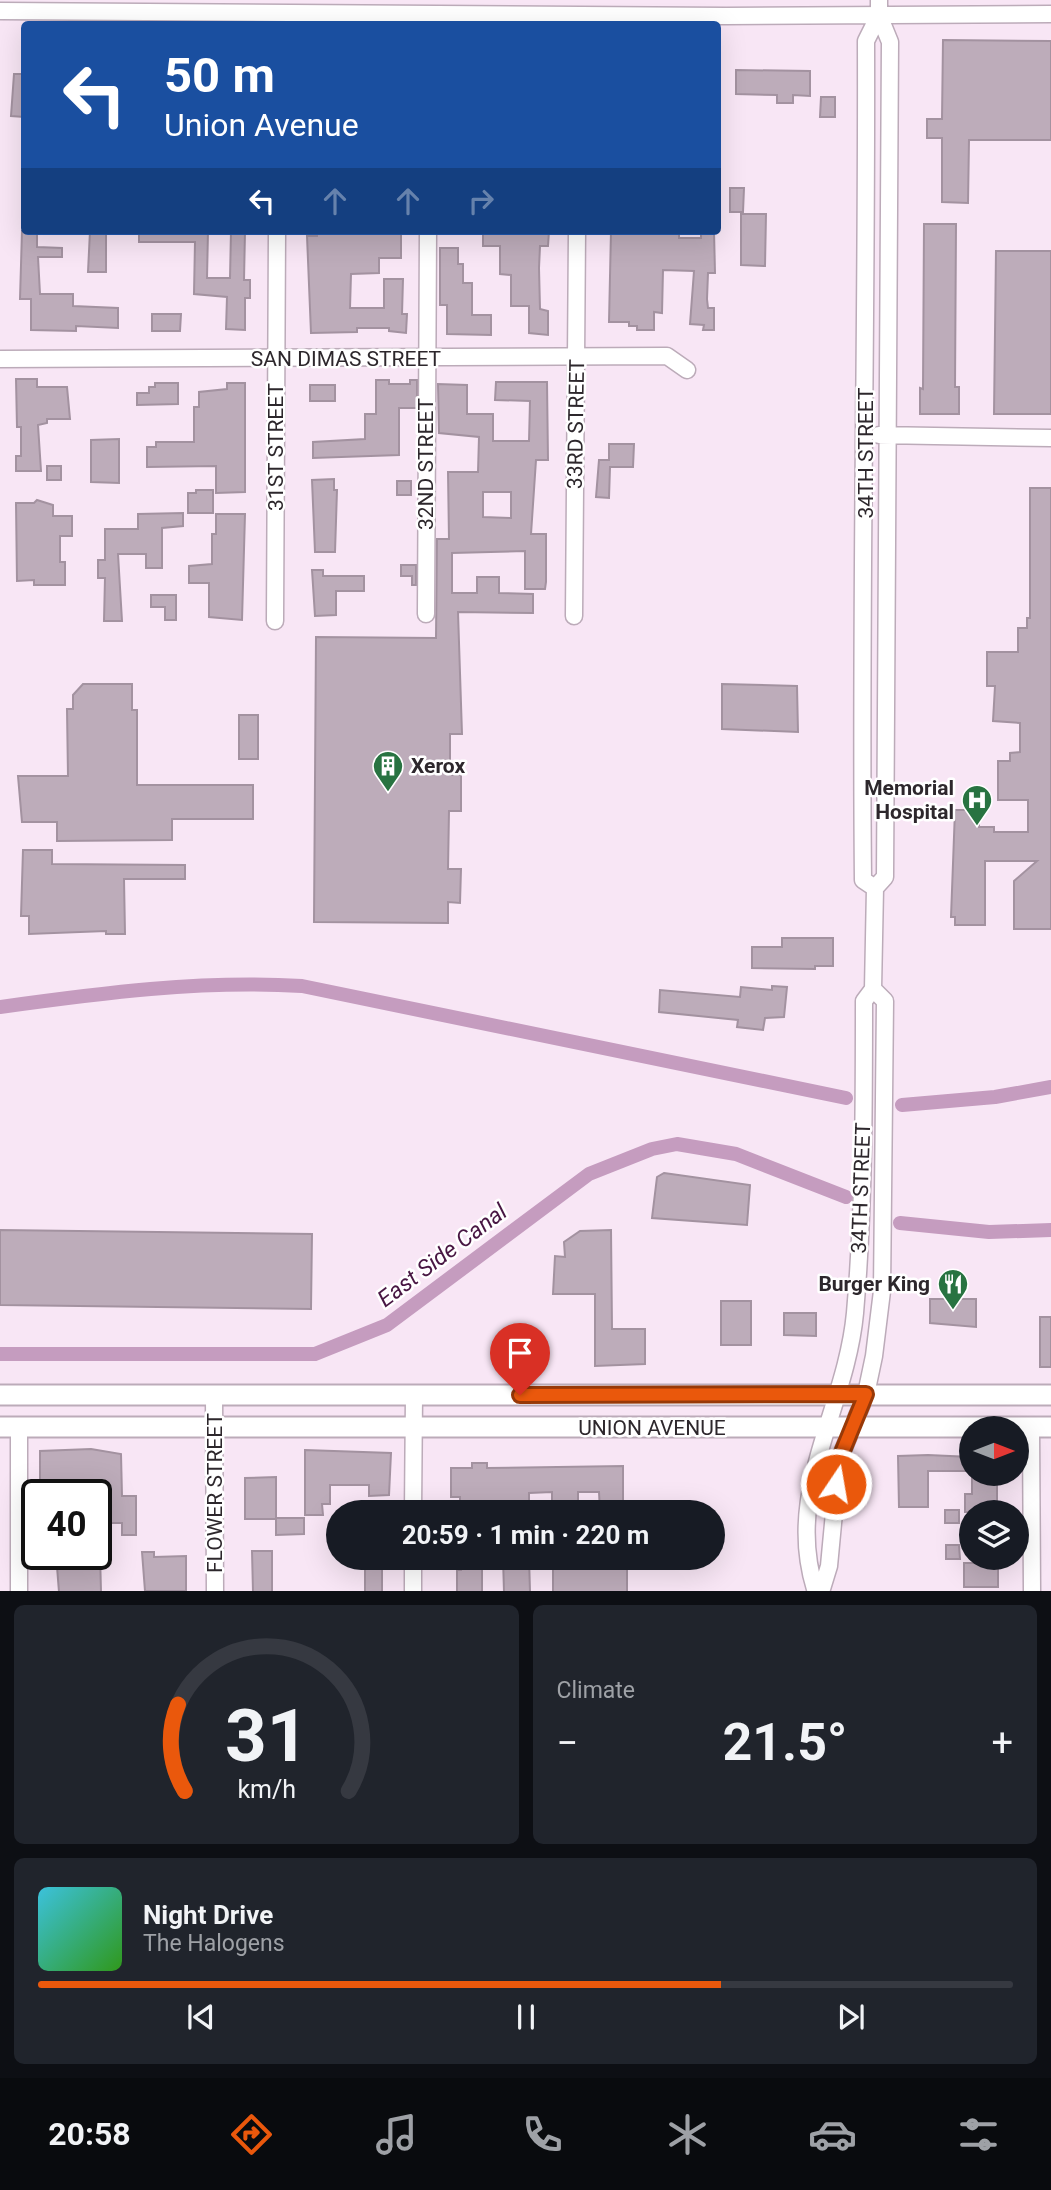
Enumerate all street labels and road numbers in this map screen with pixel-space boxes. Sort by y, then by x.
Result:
street label: SAN DIMAS STREET [251,347,442,371]
street label: 33RD STREET [563,358,589,489]
street label: 31ST STREET [264,383,288,511]
street label: 34TH STREET [854,387,878,518]
street label: 32ND STREET [414,397,438,530]
street label: 34TH STREET [847,1122,875,1254]
street label: FLOWER STREET [203,1413,227,1573]
street label: UNION AVENUE [578,1416,726,1440]

